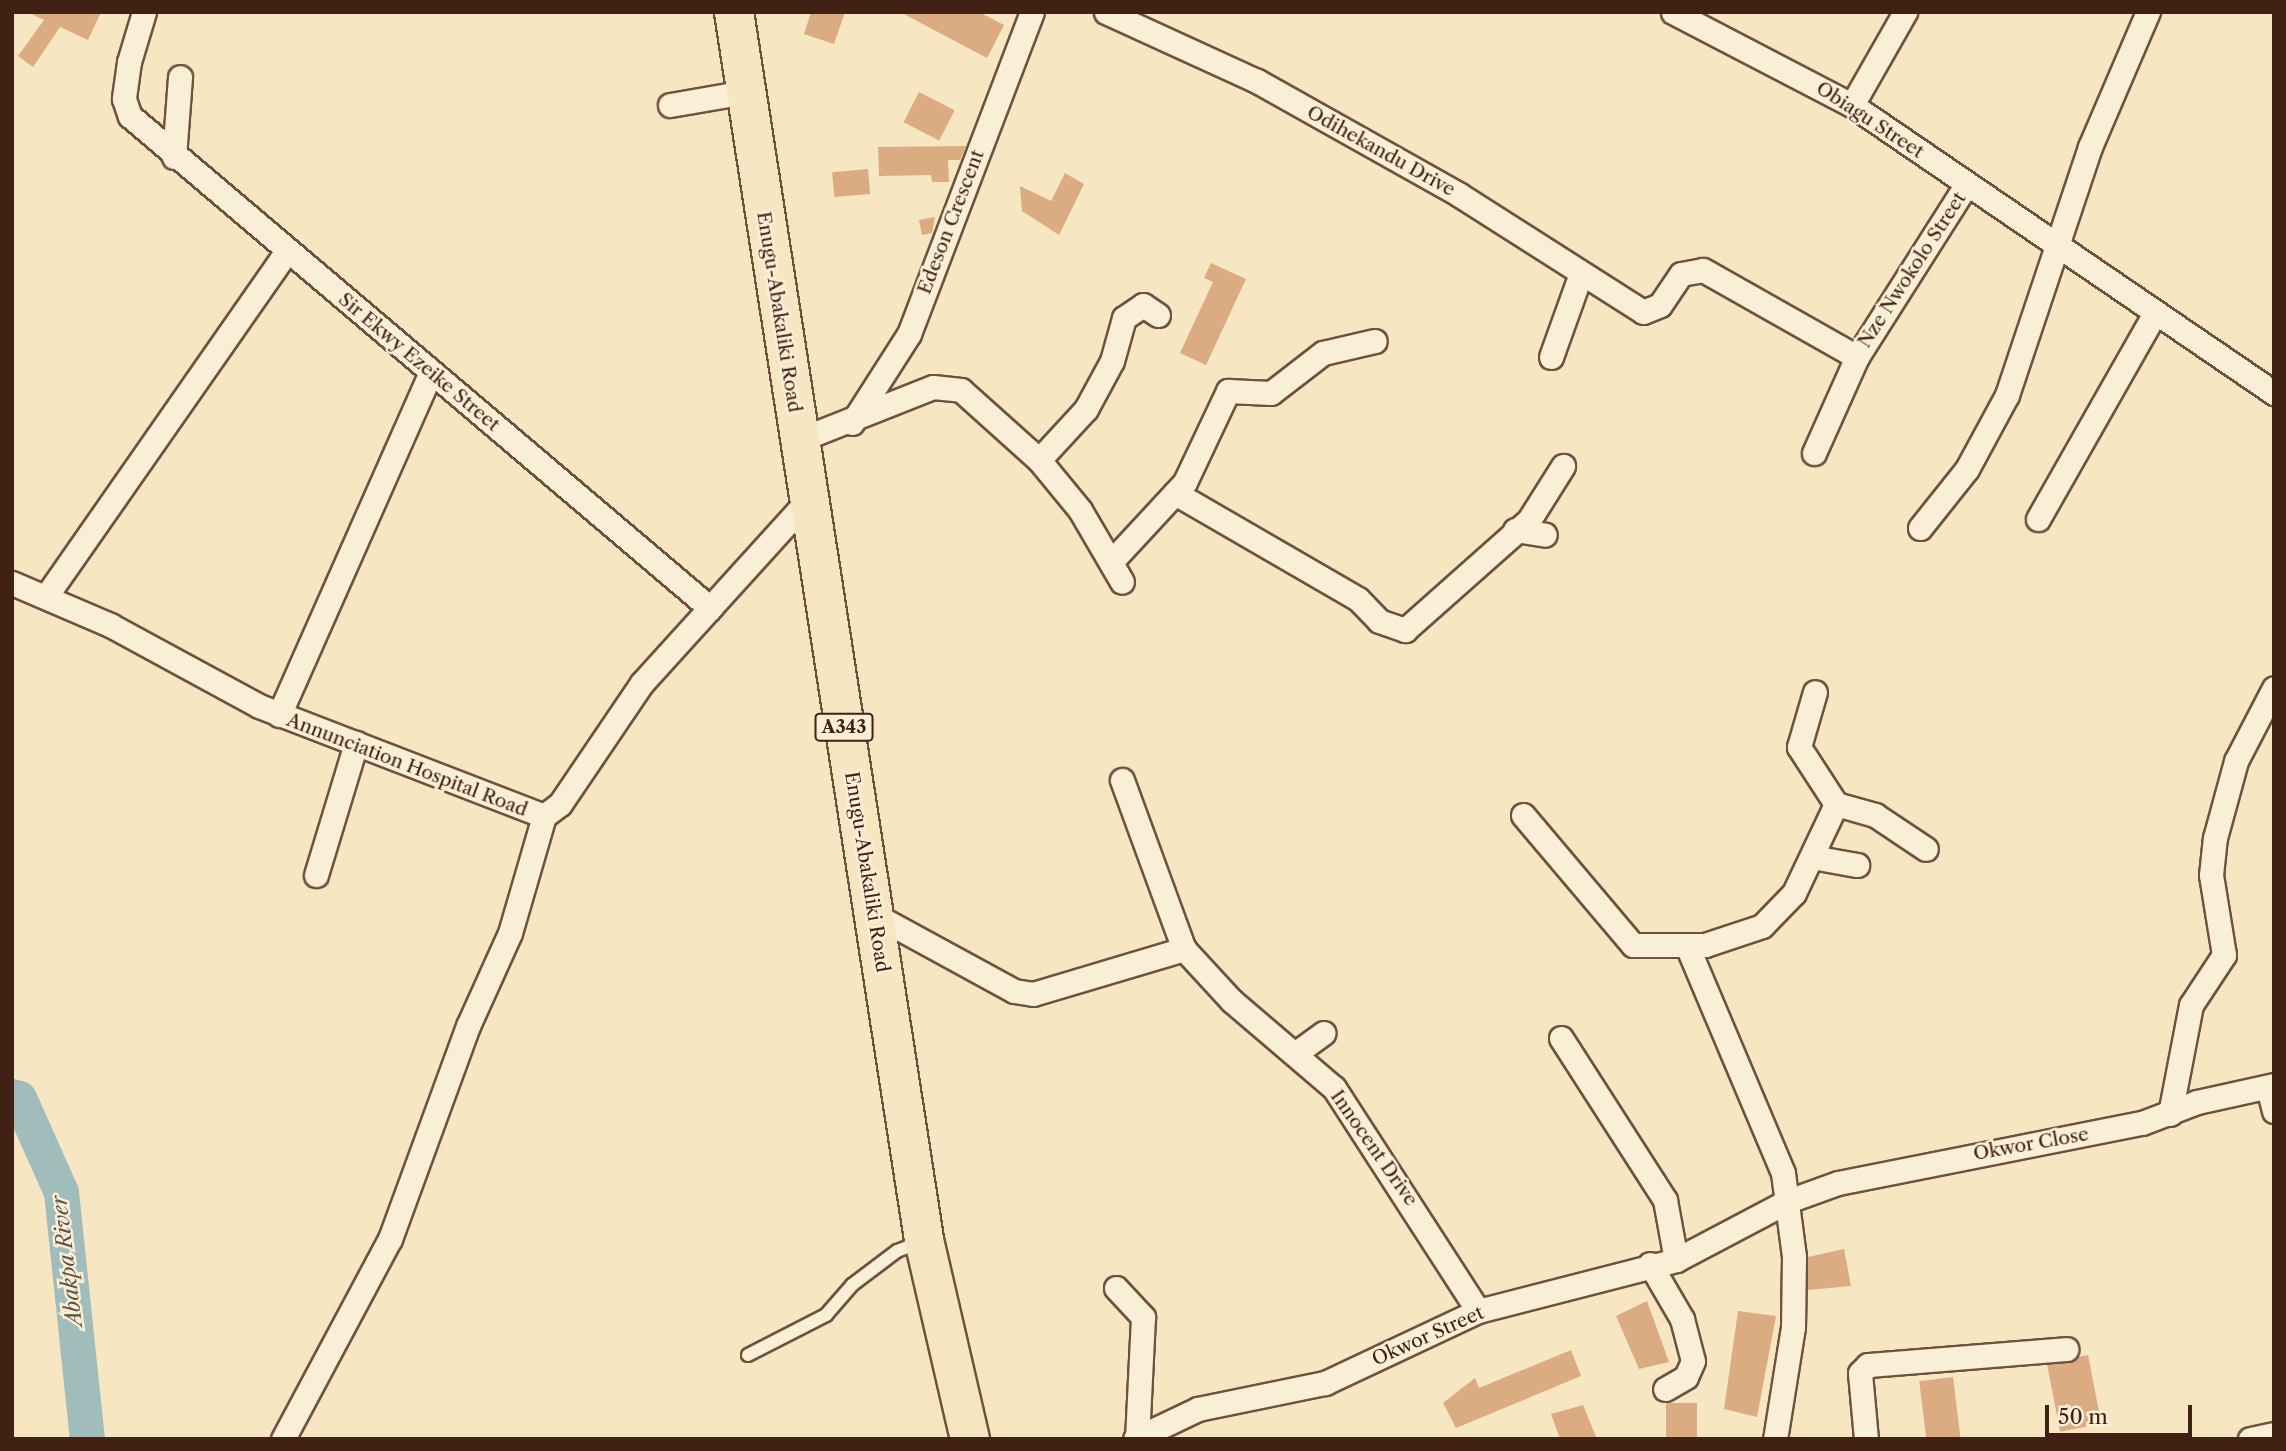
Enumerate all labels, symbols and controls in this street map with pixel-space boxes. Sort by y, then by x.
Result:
street label: Obiagu Street [1812,77,1928,163]
street label: Odihekandu Drive [1303,101,1459,201]
street label: Edeson Crescent [913,147,989,297]
street label: Nze Nwokolo Street [1853,188,1971,352]
street label: Enugu-Abakaliki Road [752,210,806,414]
street label: Sir Ekwy Ezeike Street [333,288,505,436]
street label: Annunciation Hospital Road [283,708,531,822]
road number: A343 [814,712,874,742]
street label: Enugu-Abakaliki Road [840,770,894,974]
street label: Innocent Drive [1326,1086,1422,1210]
street label: Okwor Close [1971,1123,2091,1165]
water label: Abakpa River [46,1194,88,1328]
street label: Okwor Street [1369,1301,1487,1371]
scale bar [2048,1392,2195,1436]
text: 50 m [2058,1404,2108,1429]

